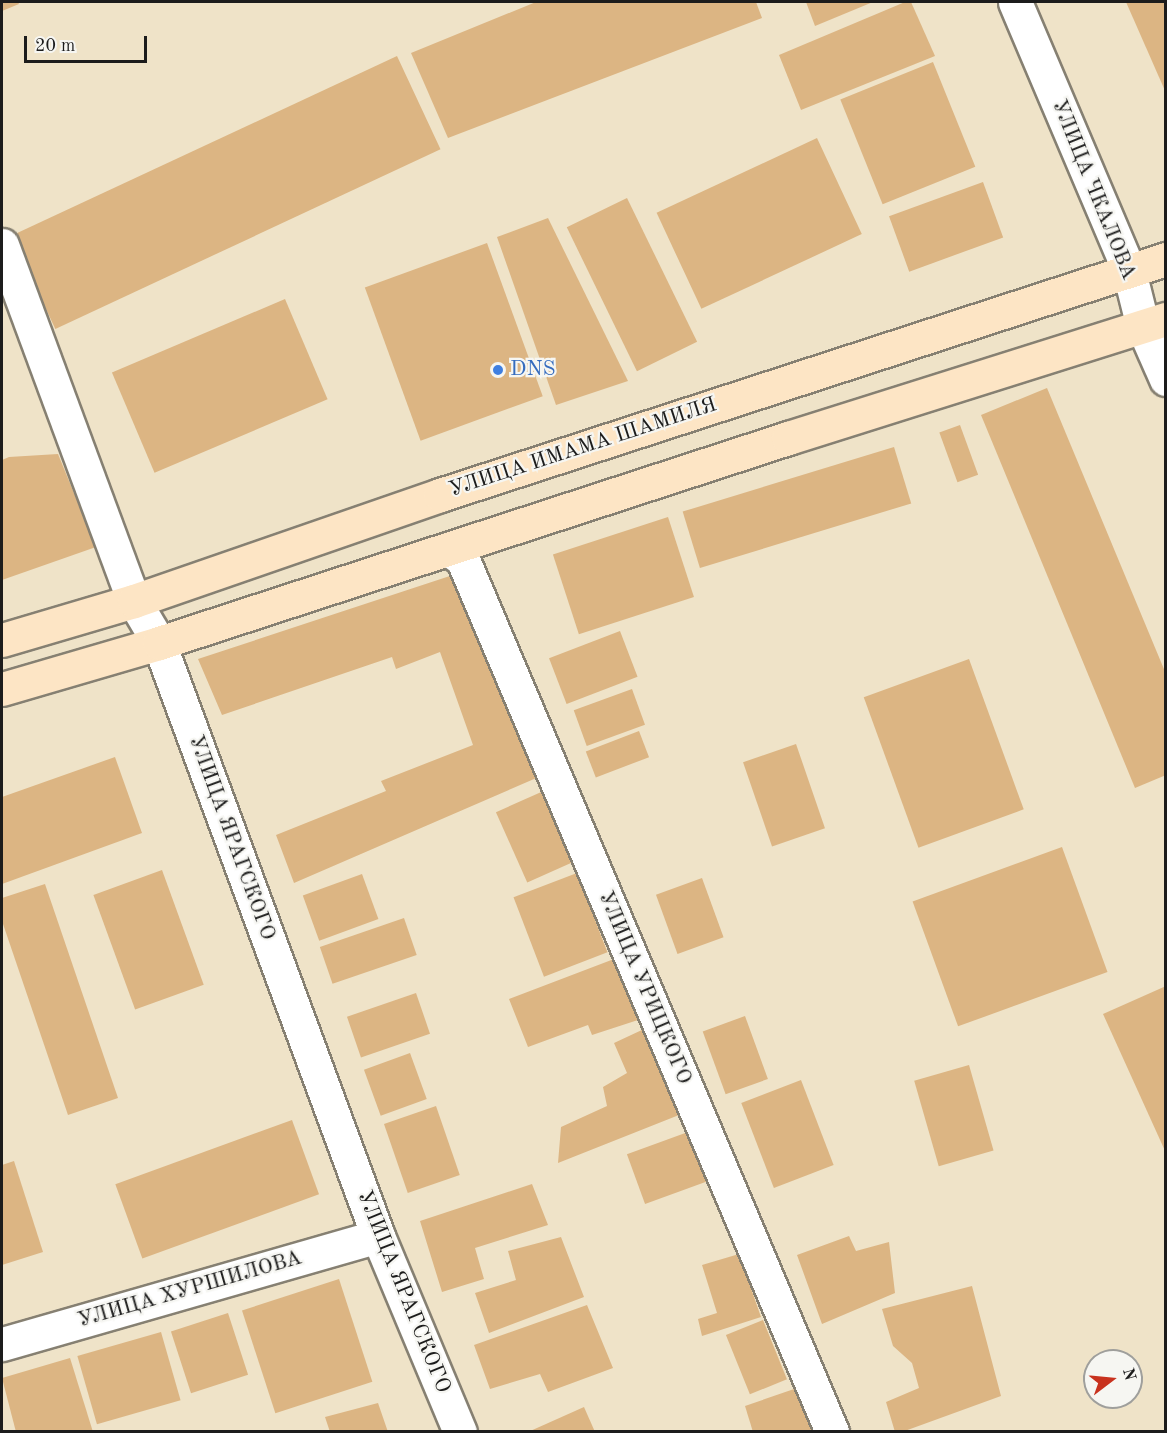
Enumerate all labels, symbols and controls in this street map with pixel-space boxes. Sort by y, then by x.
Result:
scale bar [27,24,150,62]
text: 20 m [35,37,75,55]
street label: УЛИЦА ЧКАЛОВА [1045,96,1141,284]
place label: DNS [510,357,556,383]
marker: DNS [491,363,505,377]
street label: УЛИЦА ИМАМА ШАМИЛЯ [446,393,720,503]
street label: УЛИЦА ЯРАГСКОГО [182,732,280,944]
street label: УЛИЦА УРИЦКОГО [592,888,696,1088]
street label: УЛИЦА ЯРАГСКОГО [351,1187,455,1397]
street label: УЛИЦА ХУРШИЛОВА [75,1246,305,1334]
north arrow [1083,1349,1143,1409]
text: N [1119,1366,1138,1383]

